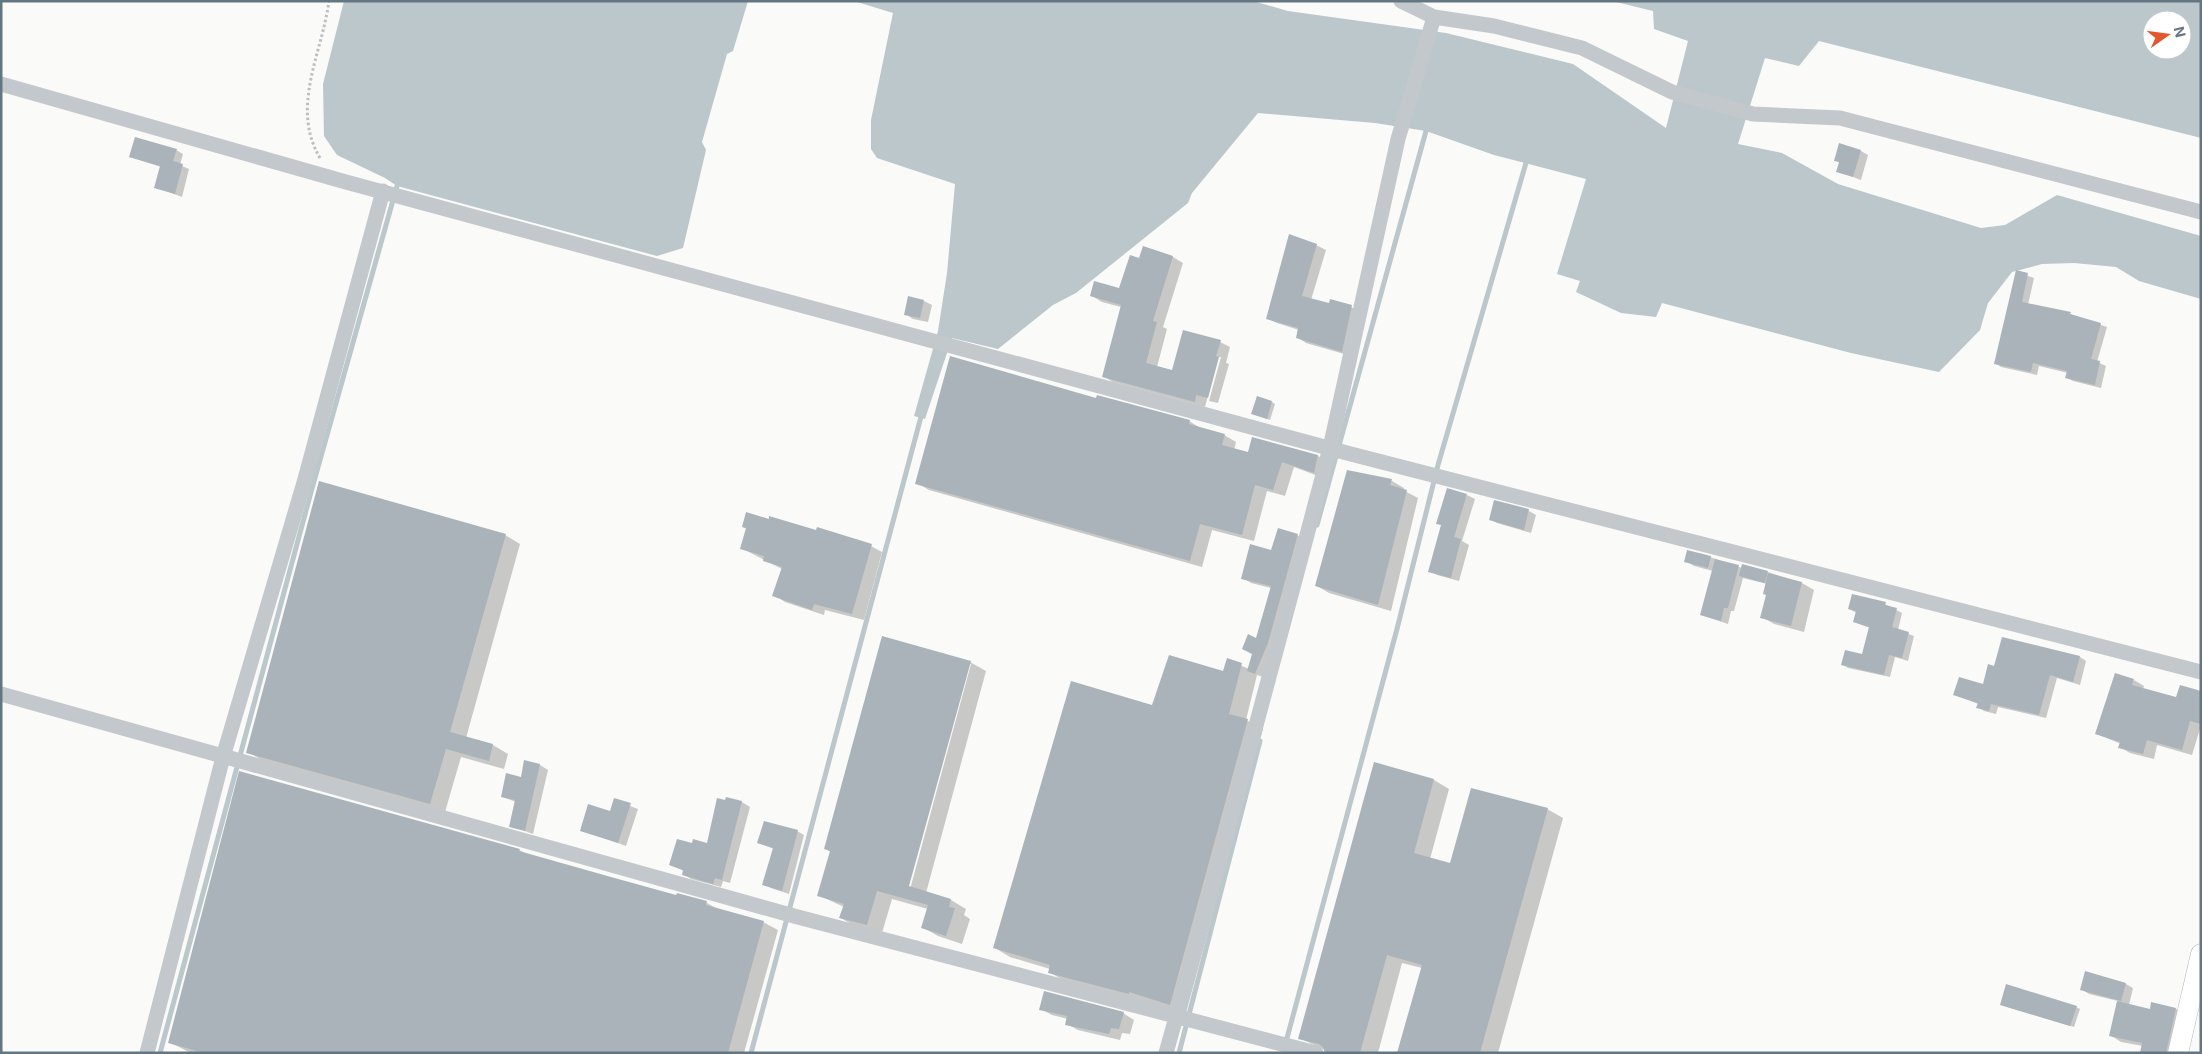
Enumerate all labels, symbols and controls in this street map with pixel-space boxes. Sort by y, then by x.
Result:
north arrow [2142,10,2192,60]
text: N [2171,25,2190,39]

